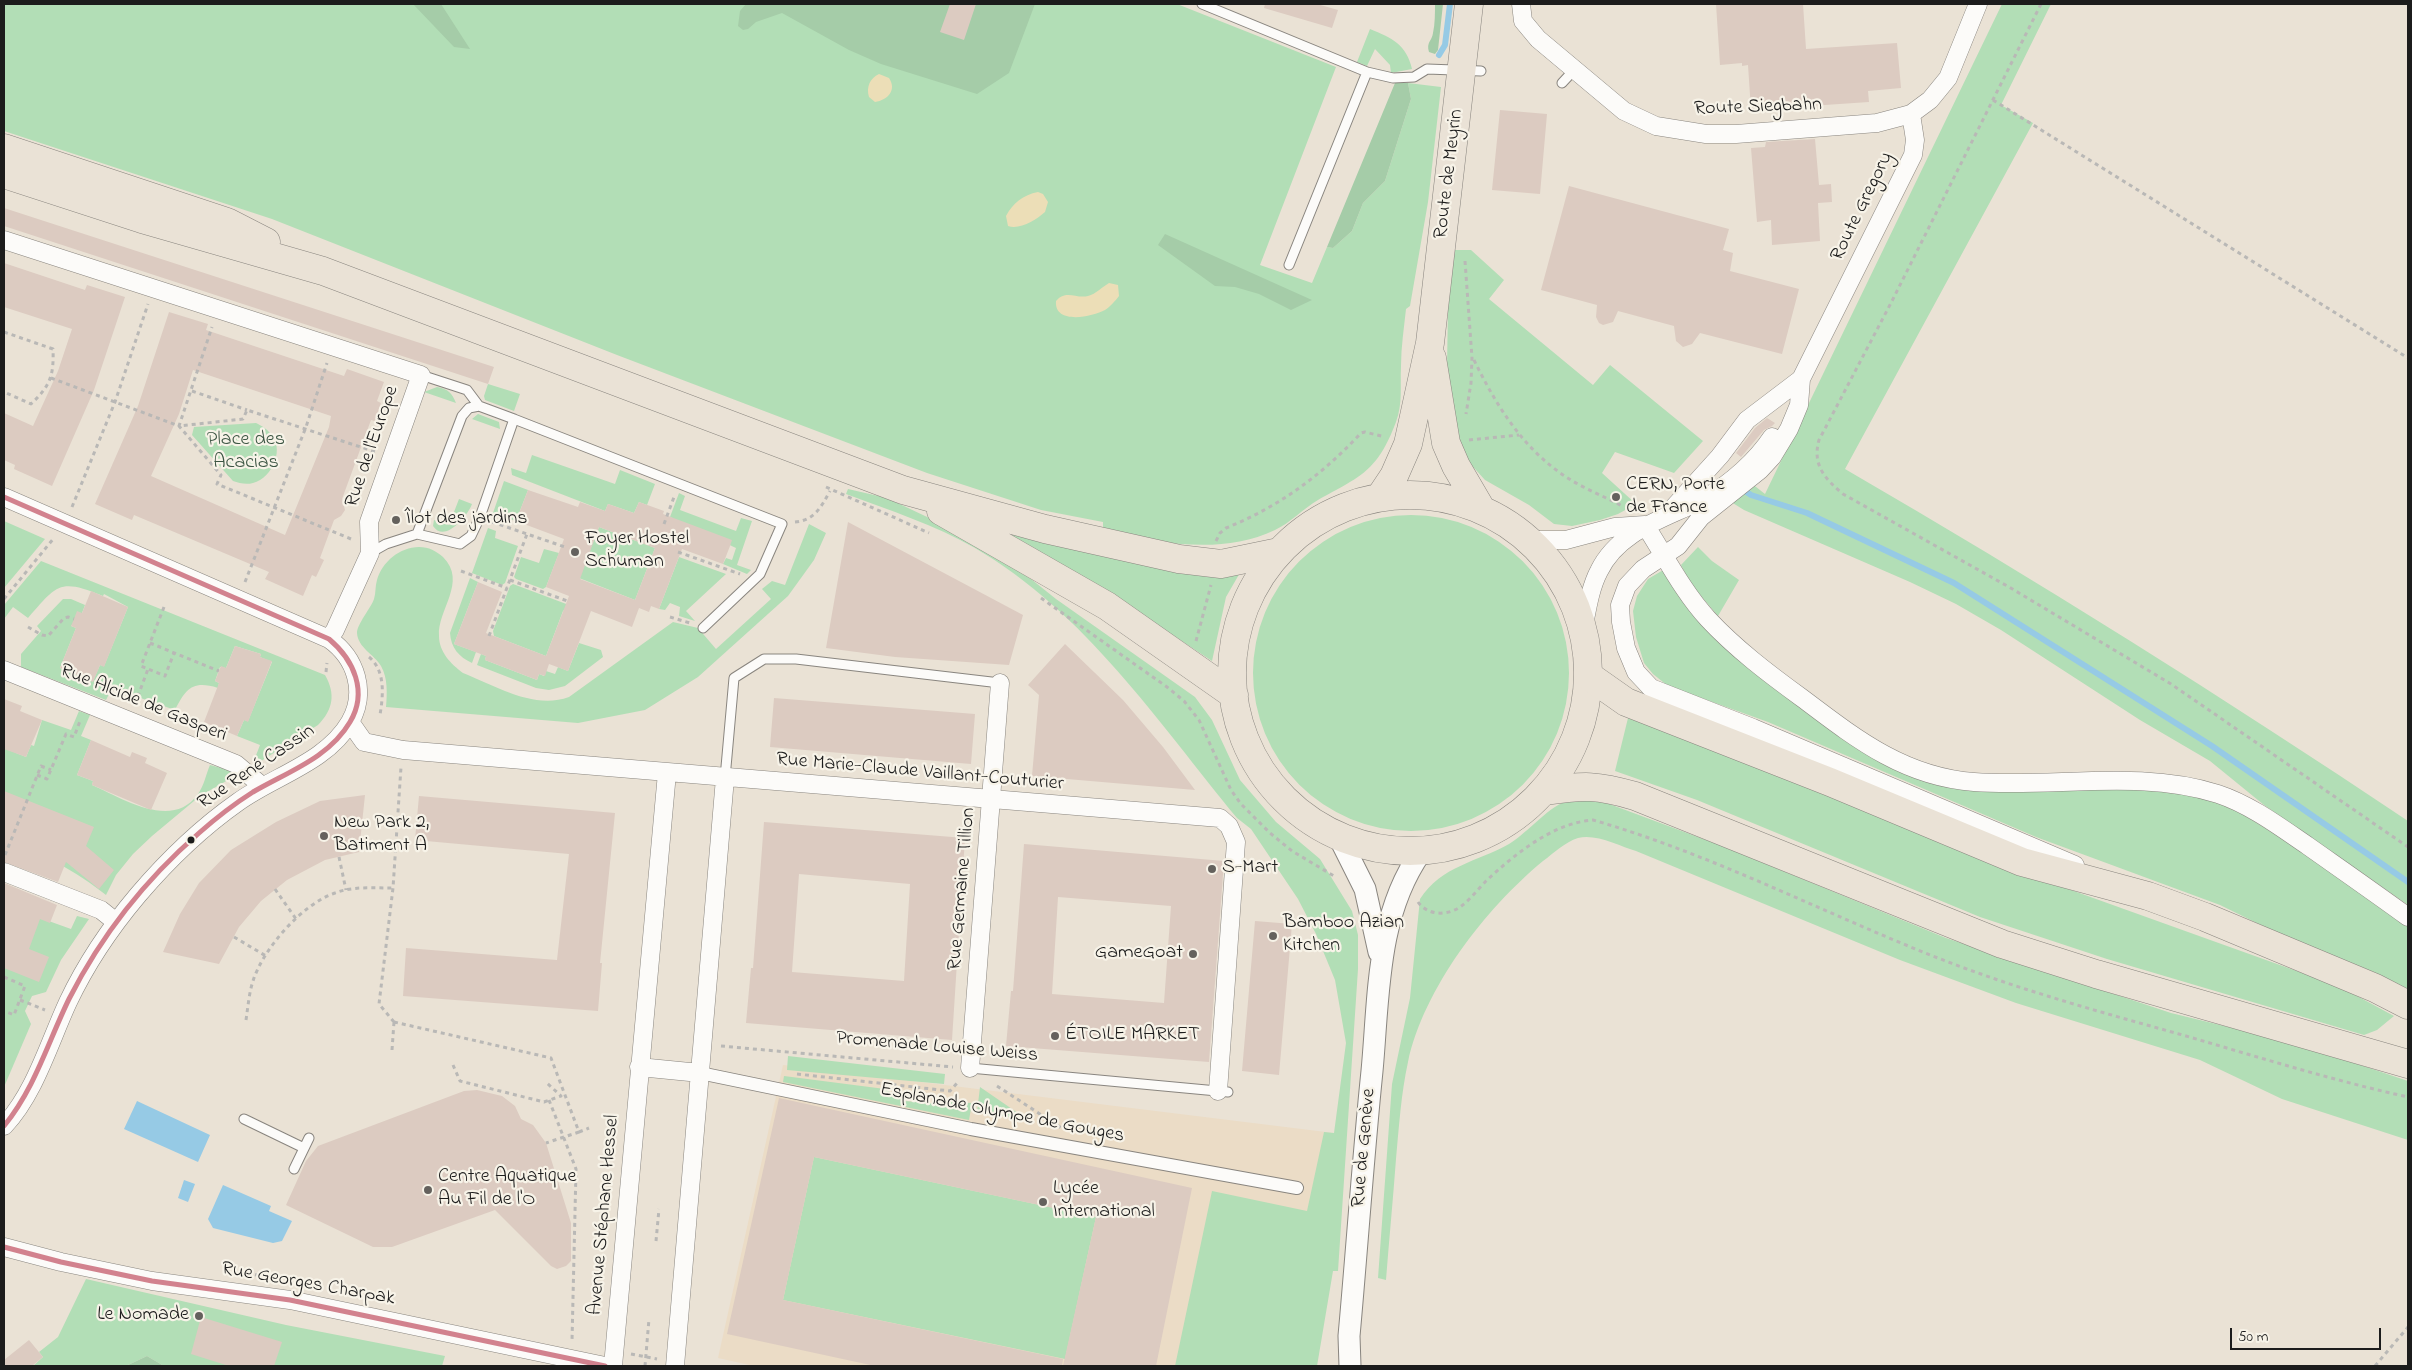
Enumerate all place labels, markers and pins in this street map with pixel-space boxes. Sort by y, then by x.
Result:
place label: CERN, Porte de France [1626,474,1725,521]
marker: CERN, Porte de France [1610,491,1622,503]
place label: Îlot des jardins [406,508,527,532]
marker: Îlot des jardins [390,514,402,526]
place label: Foyer Hostel Schuman [585,528,689,575]
marker: Foyer Hostel Schuman [569,546,581,558]
place label: New Park 2, Batiment A [334,812,429,859]
marker: New Park 2, Batiment A [318,830,330,842]
unlabelled marker [186,835,196,845]
place label: S-Mart [1222,857,1278,881]
marker: S-Mart [1206,863,1218,875]
place label: Bamboo Azian Kitchen [1283,912,1404,959]
marker: Bamboo Azian Kitchen [1267,930,1279,942]
place label: GameGoat [1095,942,1183,966]
marker: GameGoat [1187,948,1199,960]
place label: ÉTOILE MARKET [1065,1024,1200,1048]
marker: ÉTOILE MARKET [1049,1030,1061,1042]
place label: Centre Aquatique Au Fil de l'O [438,1166,576,1213]
place label: Lycée International [1053,1178,1155,1225]
marker: Centre Aquatique Au Fil de l'O [422,1184,434,1196]
marker: Lycée International [1037,1196,1049,1208]
place label: Le Nomade [97,1304,189,1328]
marker: Le Nomade [193,1310,205,1322]

